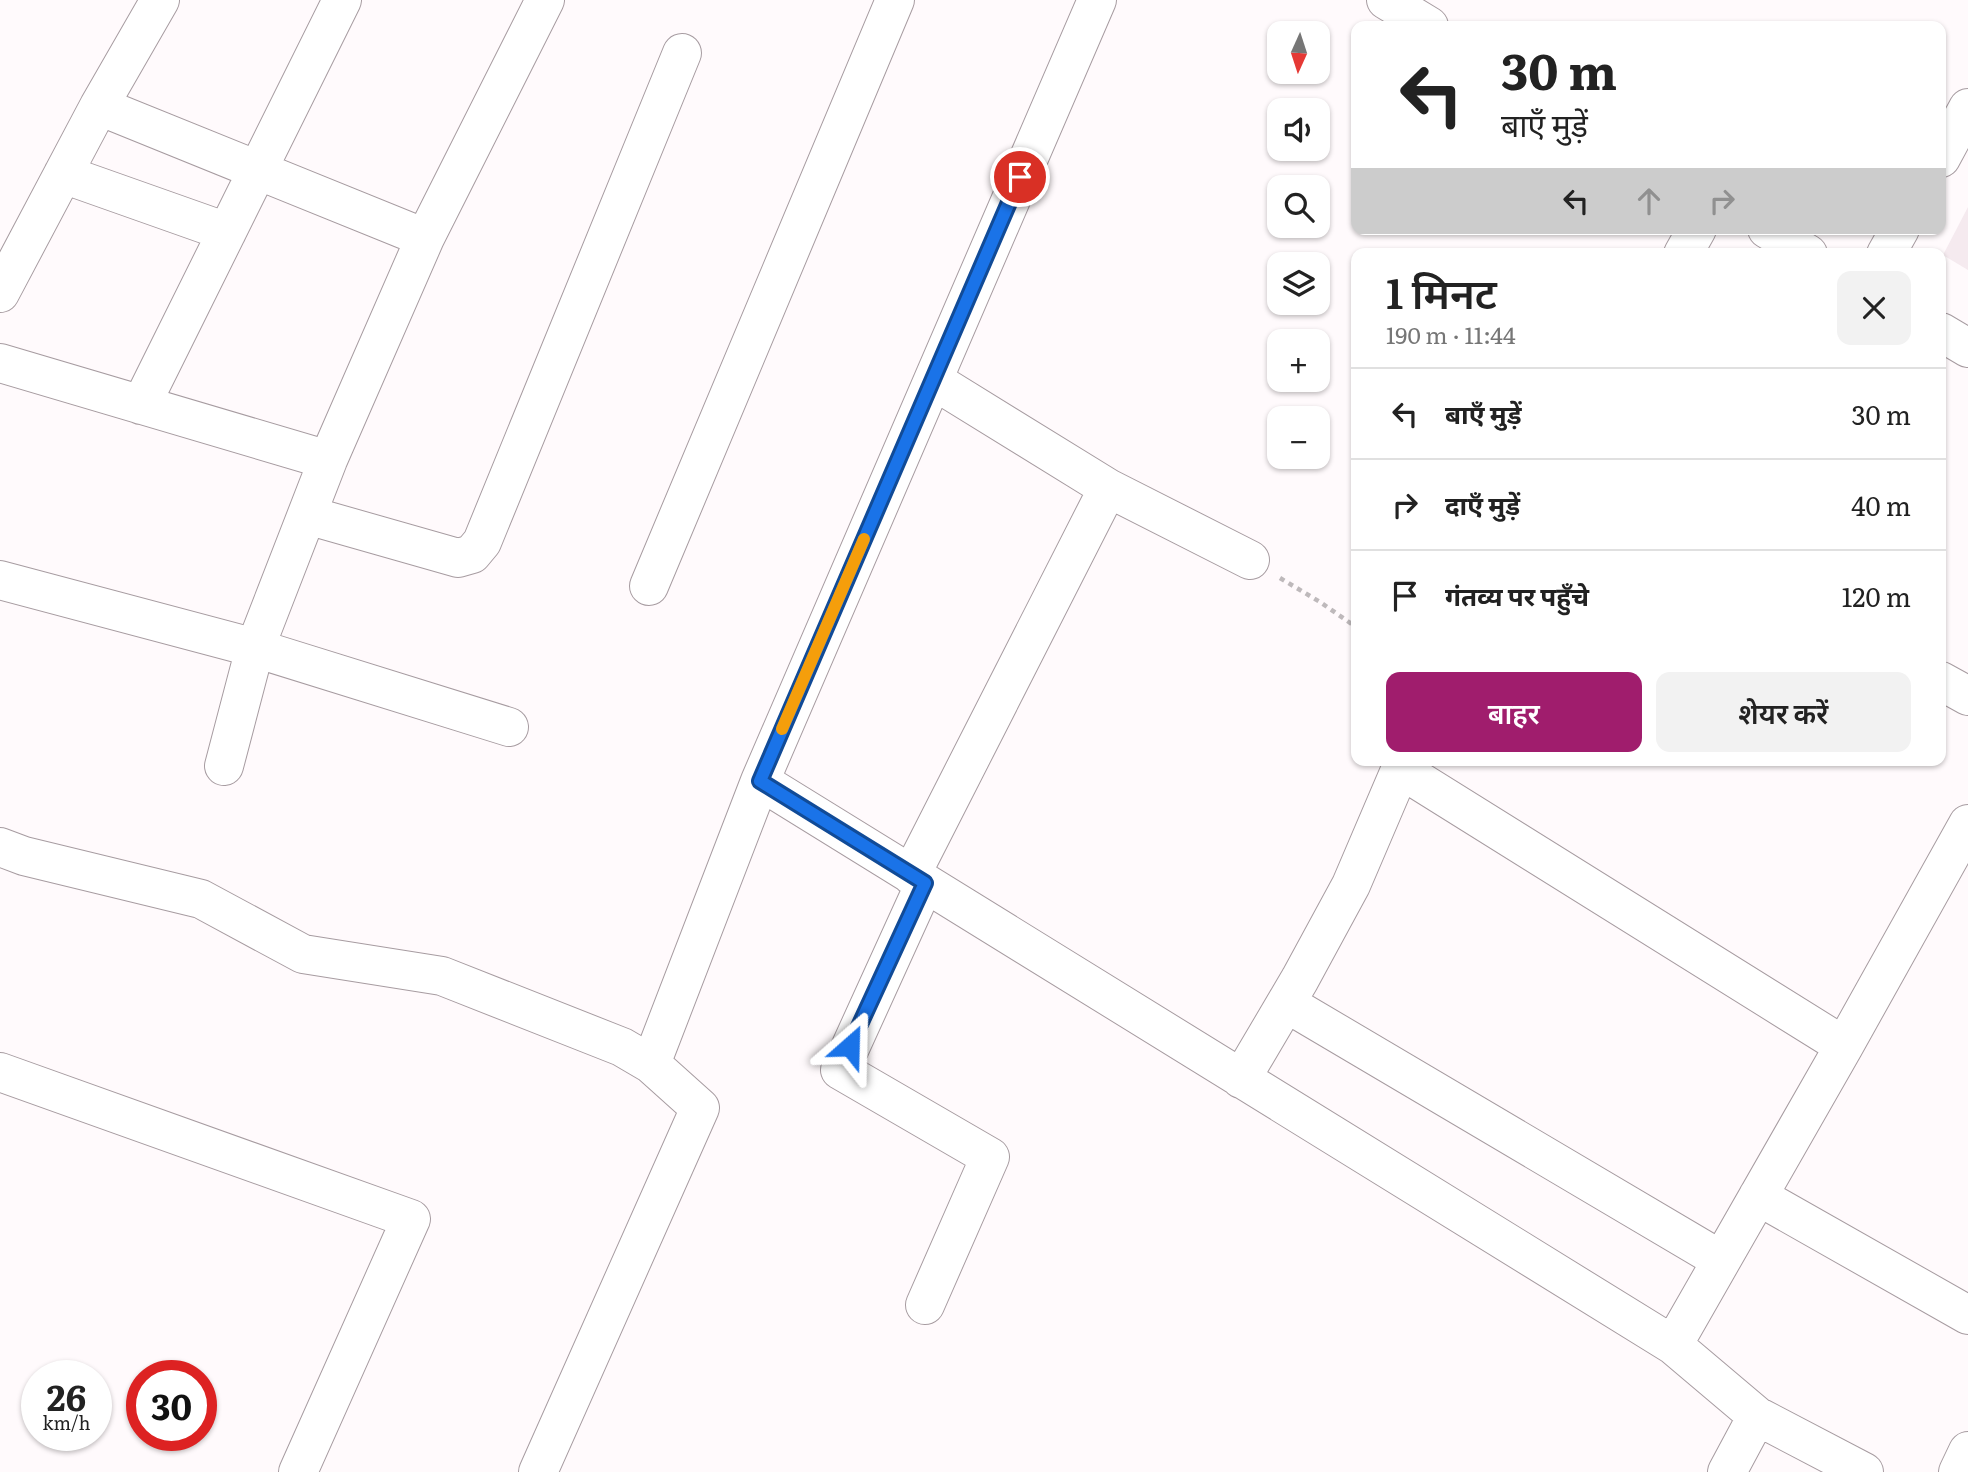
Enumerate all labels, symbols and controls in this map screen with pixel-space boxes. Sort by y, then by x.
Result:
north arrow [1267,21,1330,84]
map controls [1267,21,1330,469]
text: 30 m [1501,32,1617,105]
icon: left [1386,49,1477,140]
button: sound [1267,98,1330,161]
text: बाएँ मुड़ें [1501,99,1588,147]
pin [990,147,1050,207]
icon: arrive [1001,158,1039,196]
button: search [1267,175,1330,238]
icon: left [1557,182,1595,220]
icon: ahead [1630,182,1668,220]
icon: right [1703,182,1741,220]
button: layers [1267,252,1330,315]
text: 1 मिनट [1386,260,1497,322]
button: close [1837,271,1911,345]
text: 190 m · 11:44 [1386,317,1516,351]
button: + [1267,329,1330,392]
text: बाएँ मुड़ें [1445,393,1522,432]
text: 30 m [1851,394,1911,433]
icon: left [1386,395,1424,433]
button: − [1267,406,1330,469]
text: दाएँ मुड़ें [1445,484,1520,523]
text: 40 m [1851,485,1911,524]
icon: right [1386,486,1424,524]
text: गंतव्य पर पहुँचे [1445,575,1589,614]
text: 120 m [1842,576,1911,615]
icon: arrive [1386,577,1424,615]
button: बाहर [1386,672,1642,752]
button: शेयर करें [1656,672,1911,752]
position arrow [813,1009,887,1083]
speed limit sign: 30 [126,1360,217,1451]
text: 26 [47,1370,86,1422]
text: km/h [43,1409,90,1436]

